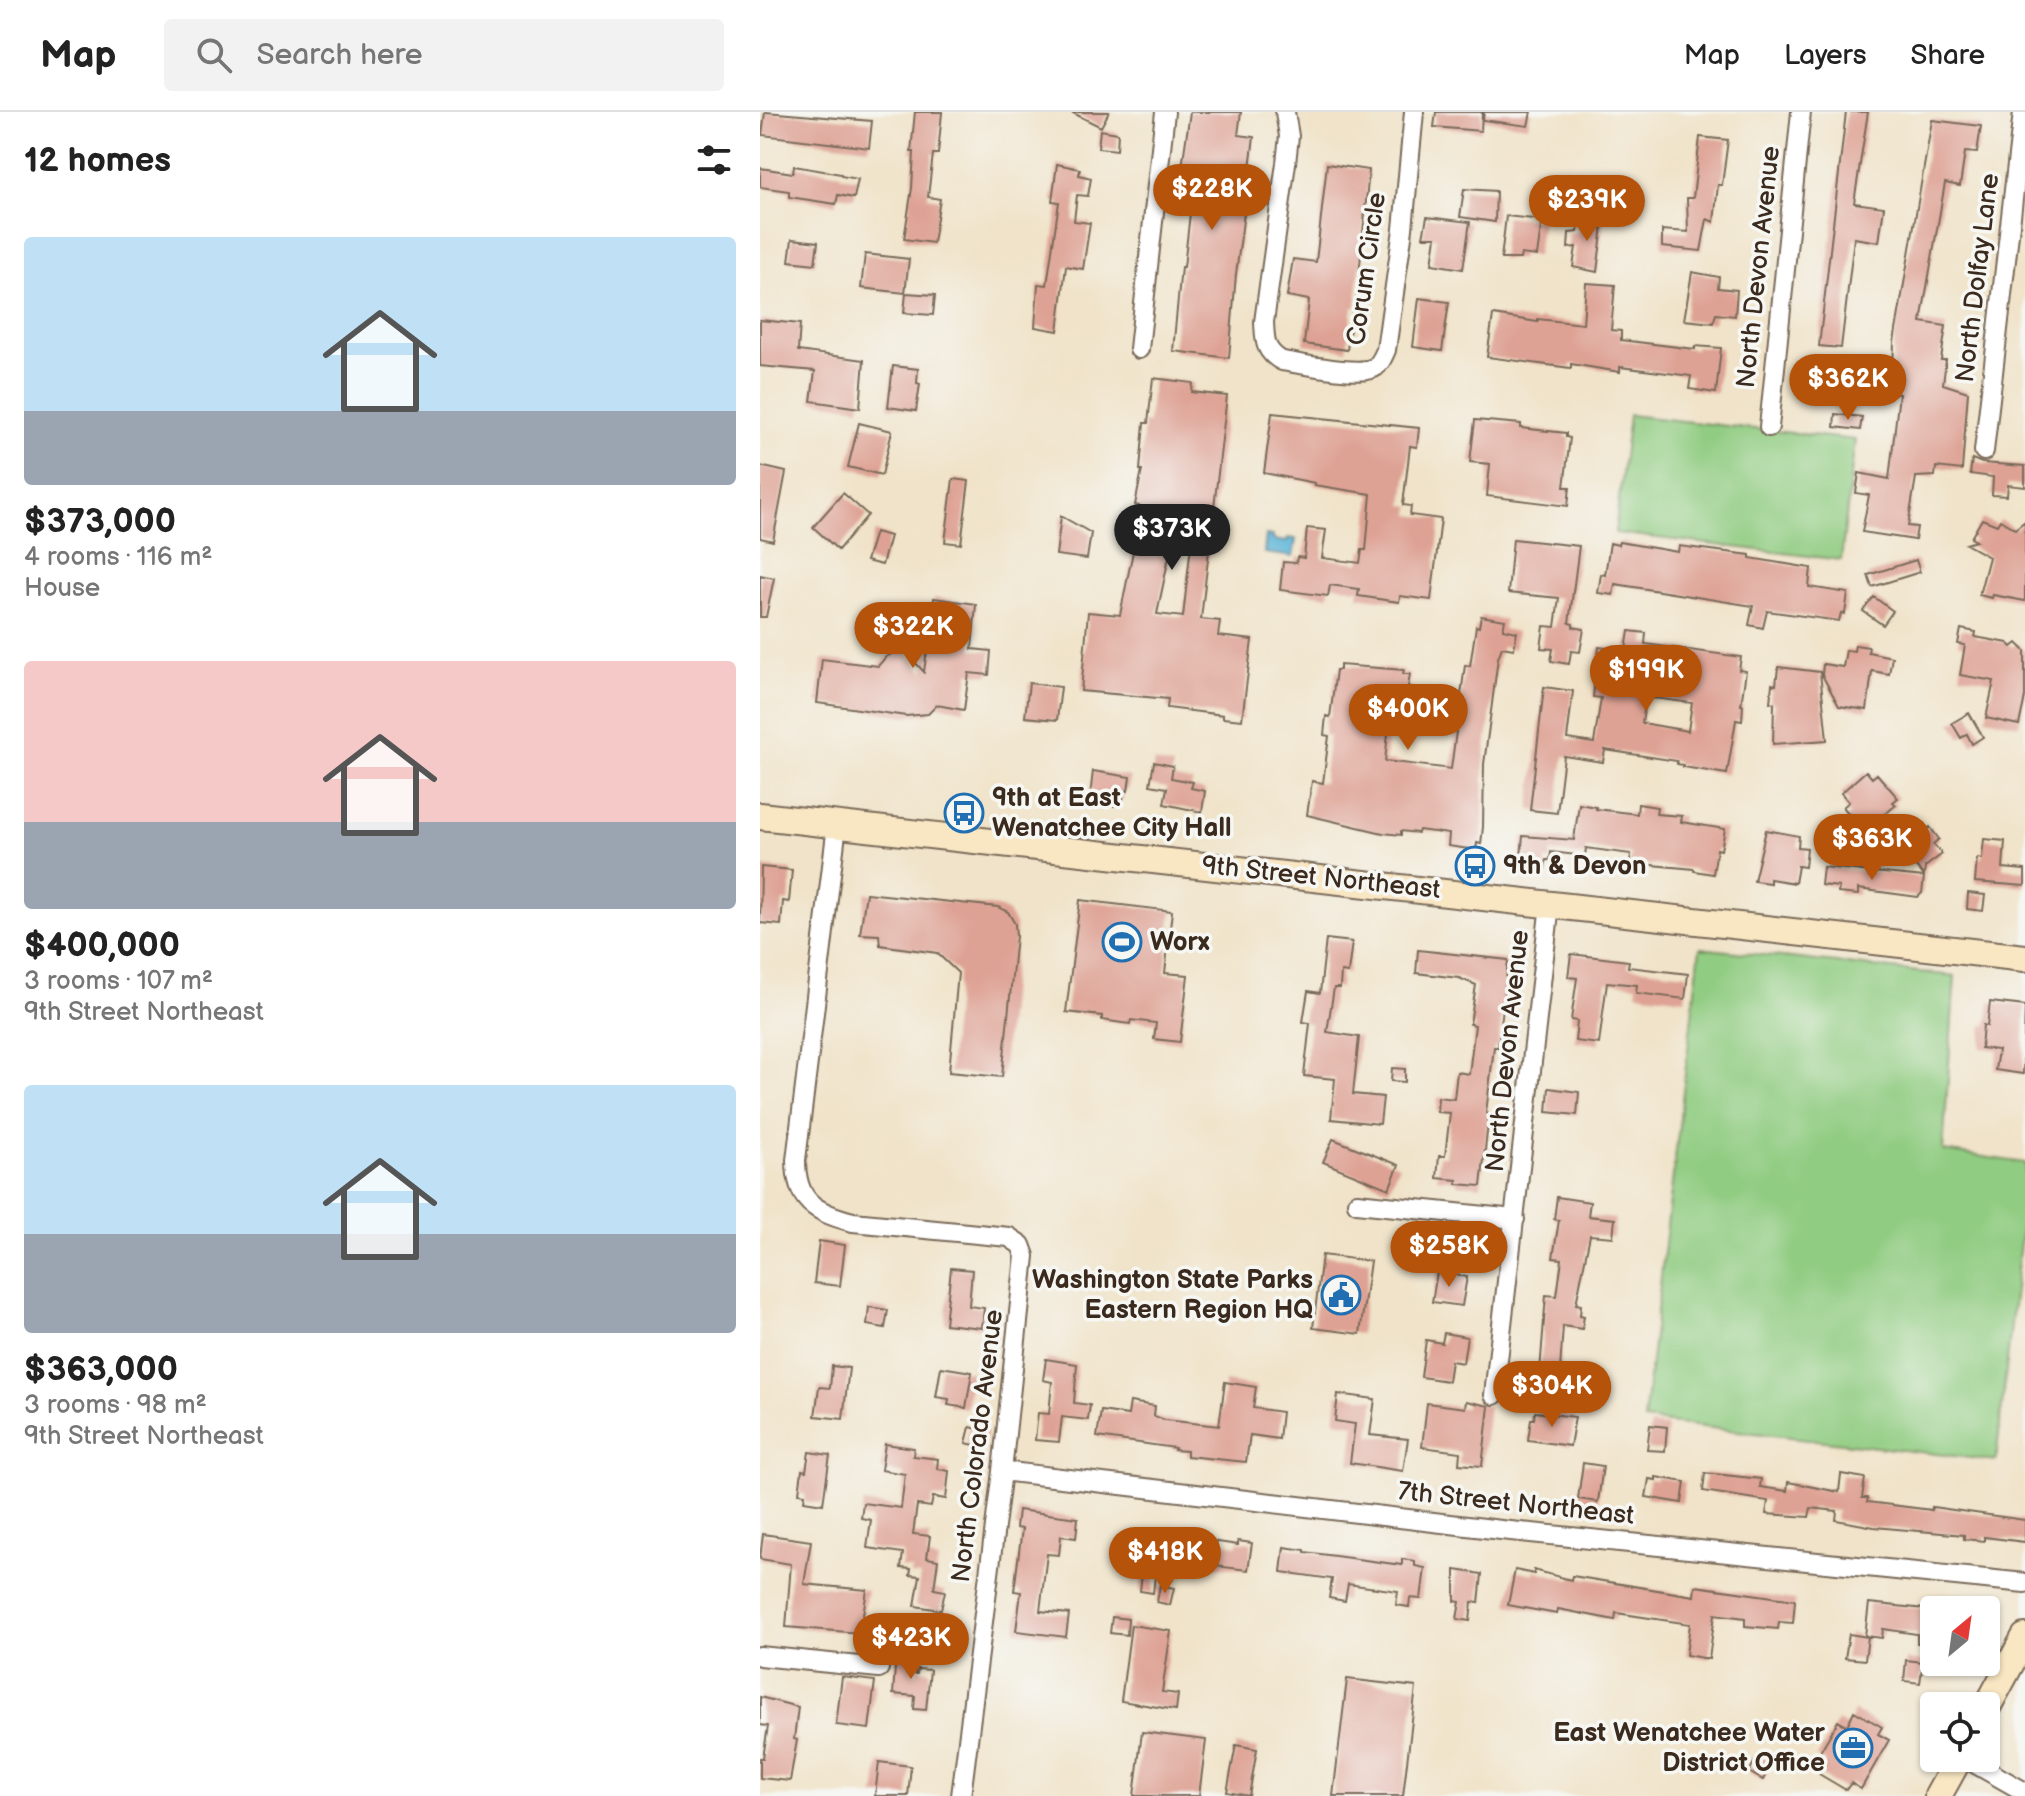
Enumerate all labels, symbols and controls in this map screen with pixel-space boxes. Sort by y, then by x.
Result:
search box [164,19,724,91]
text: Map [40,33,116,78]
icon: search [192,33,236,77]
text: Search here [256,37,423,73]
text: Map [1684,39,1740,72]
text: Layers [1784,39,1867,72]
text: Share [1911,39,1985,72]
icon: filters [692,138,736,182]
text: 12 homes [24,140,171,181]
street label: North Devon Avenue [1731,144,1787,390]
pin: $228K [1156,164,1268,232]
street label: North Dolfay Lane [1950,172,2006,384]
text: $228K [1171,174,1253,205]
pin: $239K [1531,175,1643,243]
text: $239K [1547,185,1627,216]
street label: Corum Circle [1341,191,1393,347]
icon: home [308,289,452,433]
pin: $362K [1792,354,1904,422]
text: $362K [1807,364,1889,395]
text: $373,000 [24,501,176,542]
pin: $373K [1116,504,1228,572]
text: $373K [1132,514,1212,545]
text: 4 rooms · 116 m² [24,542,212,573]
text: House [24,573,100,604]
pin: $322K [857,602,969,670]
text: $322K [872,612,954,643]
pin: $199K [1590,645,1702,713]
text: $199K [1608,655,1684,686]
pin: $400K [1352,684,1464,752]
text: $400K [1367,694,1449,725]
icon: home [308,713,452,857]
place label: 9th at East Wenatchee City Hall [992,783,1232,844]
bus stop icon: 9th at East Wenatchee City Hall [943,792,985,834]
pin: $363K [1816,814,1928,882]
text: $363K [1832,824,1912,855]
bus stop icon: 9th & Devon [1454,845,1496,887]
street label: 9th Street Northeast [1200,850,1442,906]
place label: 9th & Devon [1503,851,1647,882]
sports icon: Worx [1101,921,1143,963]
text: $400,000 [24,925,180,966]
place label: Worx [1150,927,1210,958]
street label: North Devon Avenue [1480,928,1536,1174]
text: 3 rooms · 107 m² [24,966,213,997]
text: 9th Street Northeast [24,997,264,1028]
icon: home [308,1137,452,1281]
pin: $258K [1393,1221,1505,1289]
text: $258K [1408,1231,1490,1262]
place label: Washington State Parks Eastern Region HQ [1032,1265,1313,1326]
public building icon: Washington State Parks Eastern Region HQ [1320,1274,1362,1316]
street label: North Colorado Avenue [946,1308,1010,1584]
text: $363,000 [24,1349,178,1390]
pin: $304K [1496,1361,1608,1429]
text: $304K [1511,1371,1593,1402]
text: 3 rooms · 98 m² [24,1390,207,1421]
text: 9th Street Northeast [24,1421,264,1452]
street label: 7th Street Northeast [1396,1476,1636,1532]
pin: $418K [1109,1527,1221,1595]
text: $418K [1127,1537,1203,1568]
north arrow [1920,1596,2000,1676]
map controls [1920,1596,2000,1772]
pin: $423K [855,1613,967,1681]
text: $423K [871,1623,951,1654]
button: locate [1920,1692,2000,1772]
place label: East Wenatchee Water District Office [1553,1718,1826,1779]
office icon: East Wenatchee Water District Office [1832,1727,1874,1769]

